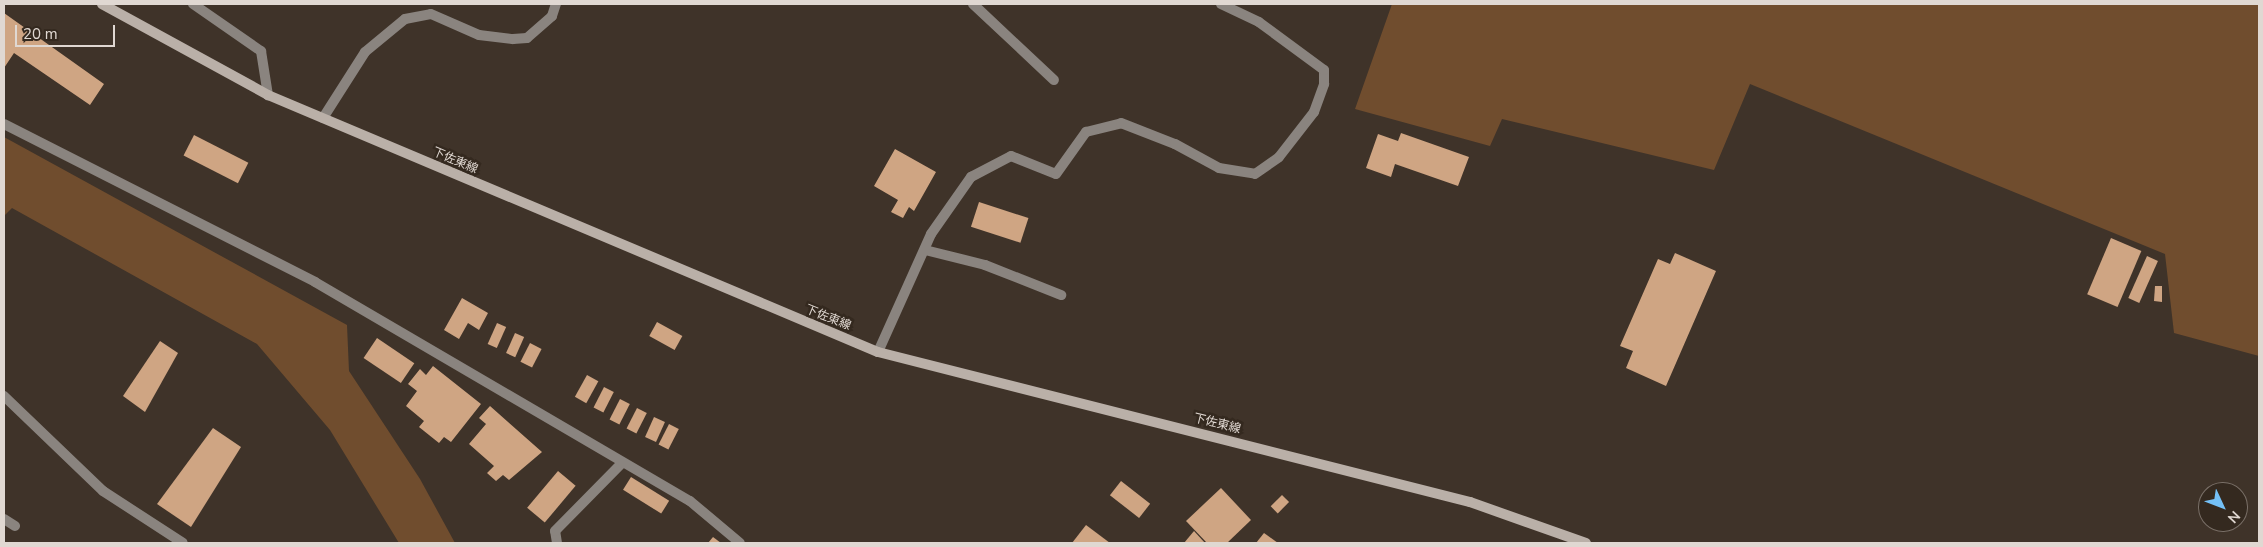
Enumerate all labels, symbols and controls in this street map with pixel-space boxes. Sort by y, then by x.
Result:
scale bar [18,15,118,47]
text: 20 m [23,24,58,44]
street label: 下佐東線 [430,145,480,177]
street label: 下佐東線 [803,302,853,334]
street label: 下佐東線 [1192,411,1242,437]
north arrow [2198,482,2248,532]
text: N [2223,507,2244,527]

